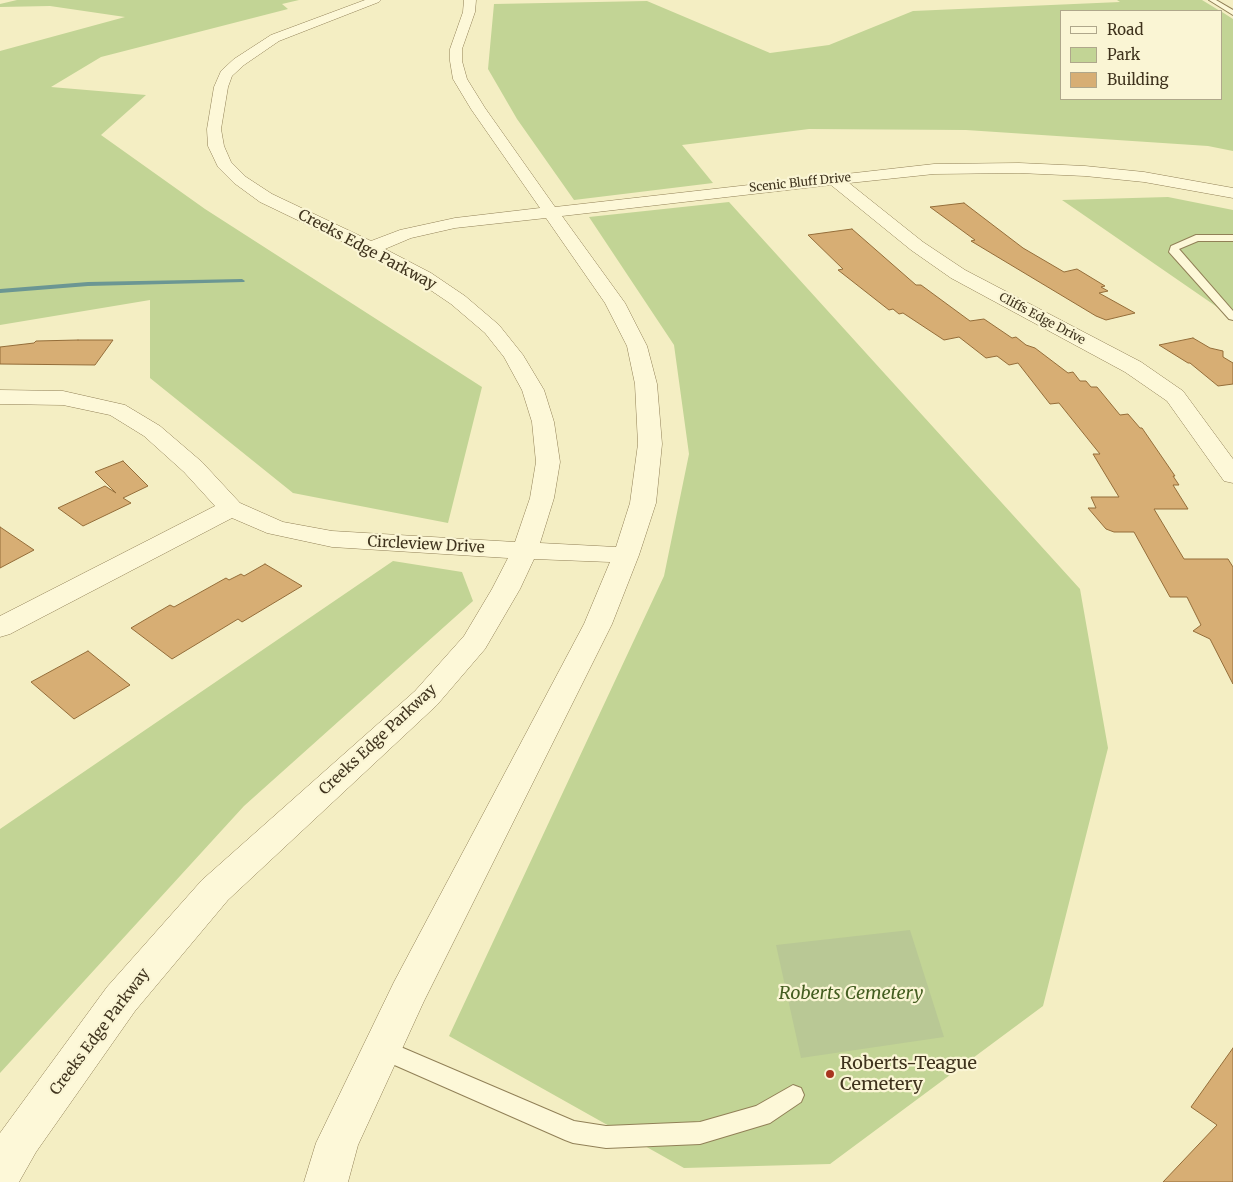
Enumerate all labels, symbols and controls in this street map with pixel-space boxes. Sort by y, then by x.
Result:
legend [1060,10,1223,100]
text: Road [1107,20,1143,39]
text: Park [1107,45,1140,64]
text: Building [1107,70,1169,89]
street label: Scenic Bluff Drive [748,170,852,196]
street label: Creeks Edge Parkway [295,206,439,294]
street label: Cliffs Edge Drive [996,290,1088,348]
street label: Circleview Drive [367,533,485,557]
street label: Creeks Edge Parkway [316,681,440,799]
street label: Creeks Edge Parkway [47,965,153,1099]
park label: Roberts Cemetery [779,983,923,1005]
place label: Roberts-Teague Cemetery [840,1053,977,1096]
marker: Roberts-Teague Cemetery [824,1068,836,1080]

